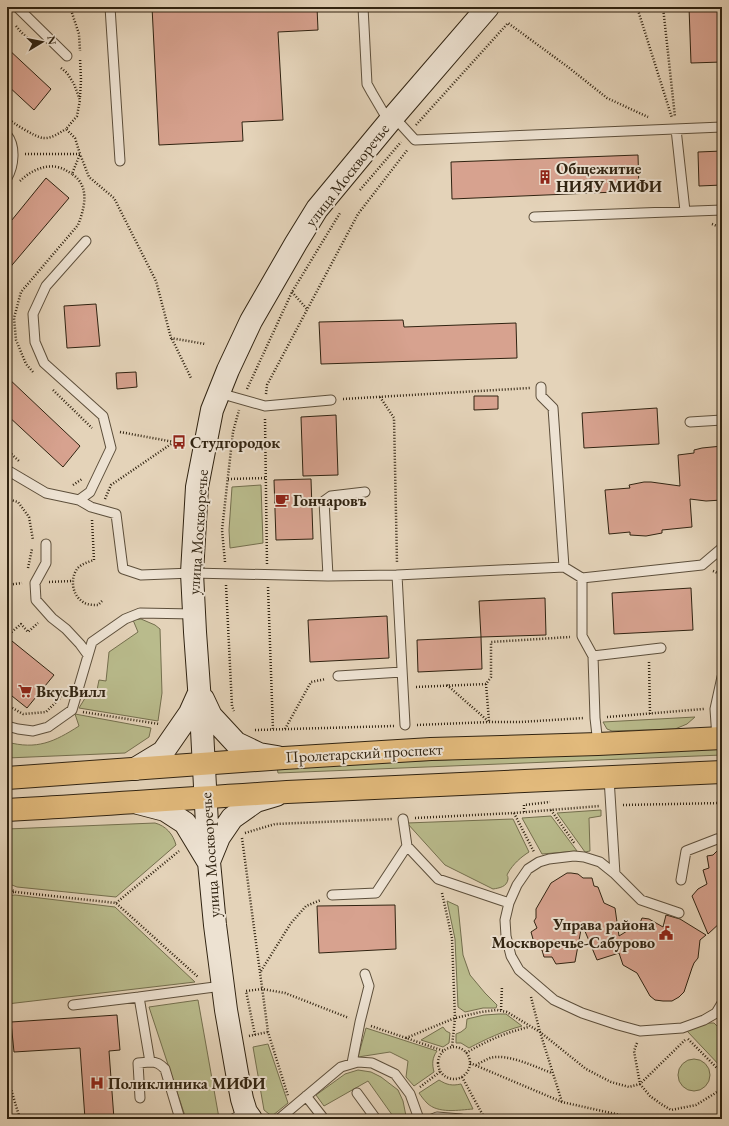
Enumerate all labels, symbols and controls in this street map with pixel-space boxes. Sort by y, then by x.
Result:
north arrow [22,22,62,62]
text: N [44,35,60,46]
street label: улица Москворечье [300,119,394,231]
place label: Общежитие НИЯУ МИФИ [556,158,662,197]
building icon: Общежитие НИЯУ МИФИ [537,169,553,185]
place label: Студгородок [190,432,280,453]
bus stop icon: Студгородок [171,434,187,450]
street label: улица Москворечье [183,469,213,595]
place label: Гончаровъ [293,490,367,511]
cafe icon: Гончаровъ [274,492,290,508]
place label: ВкусВилл [36,681,106,702]
supermarket icon: ВкусВилл [17,683,33,699]
street label: Пролетарский проспект [285,738,444,768]
street label: улица Москворечье [195,792,225,918]
place label: Управа района Москворечье-Сабурово [492,914,656,953]
public building icon: Управа района Москворечье-Сабурово [658,925,674,941]
place label: Поликлиника МИФИ [108,1073,266,1094]
hospital icon: Поликлиника МИФИ [89,1075,105,1091]

